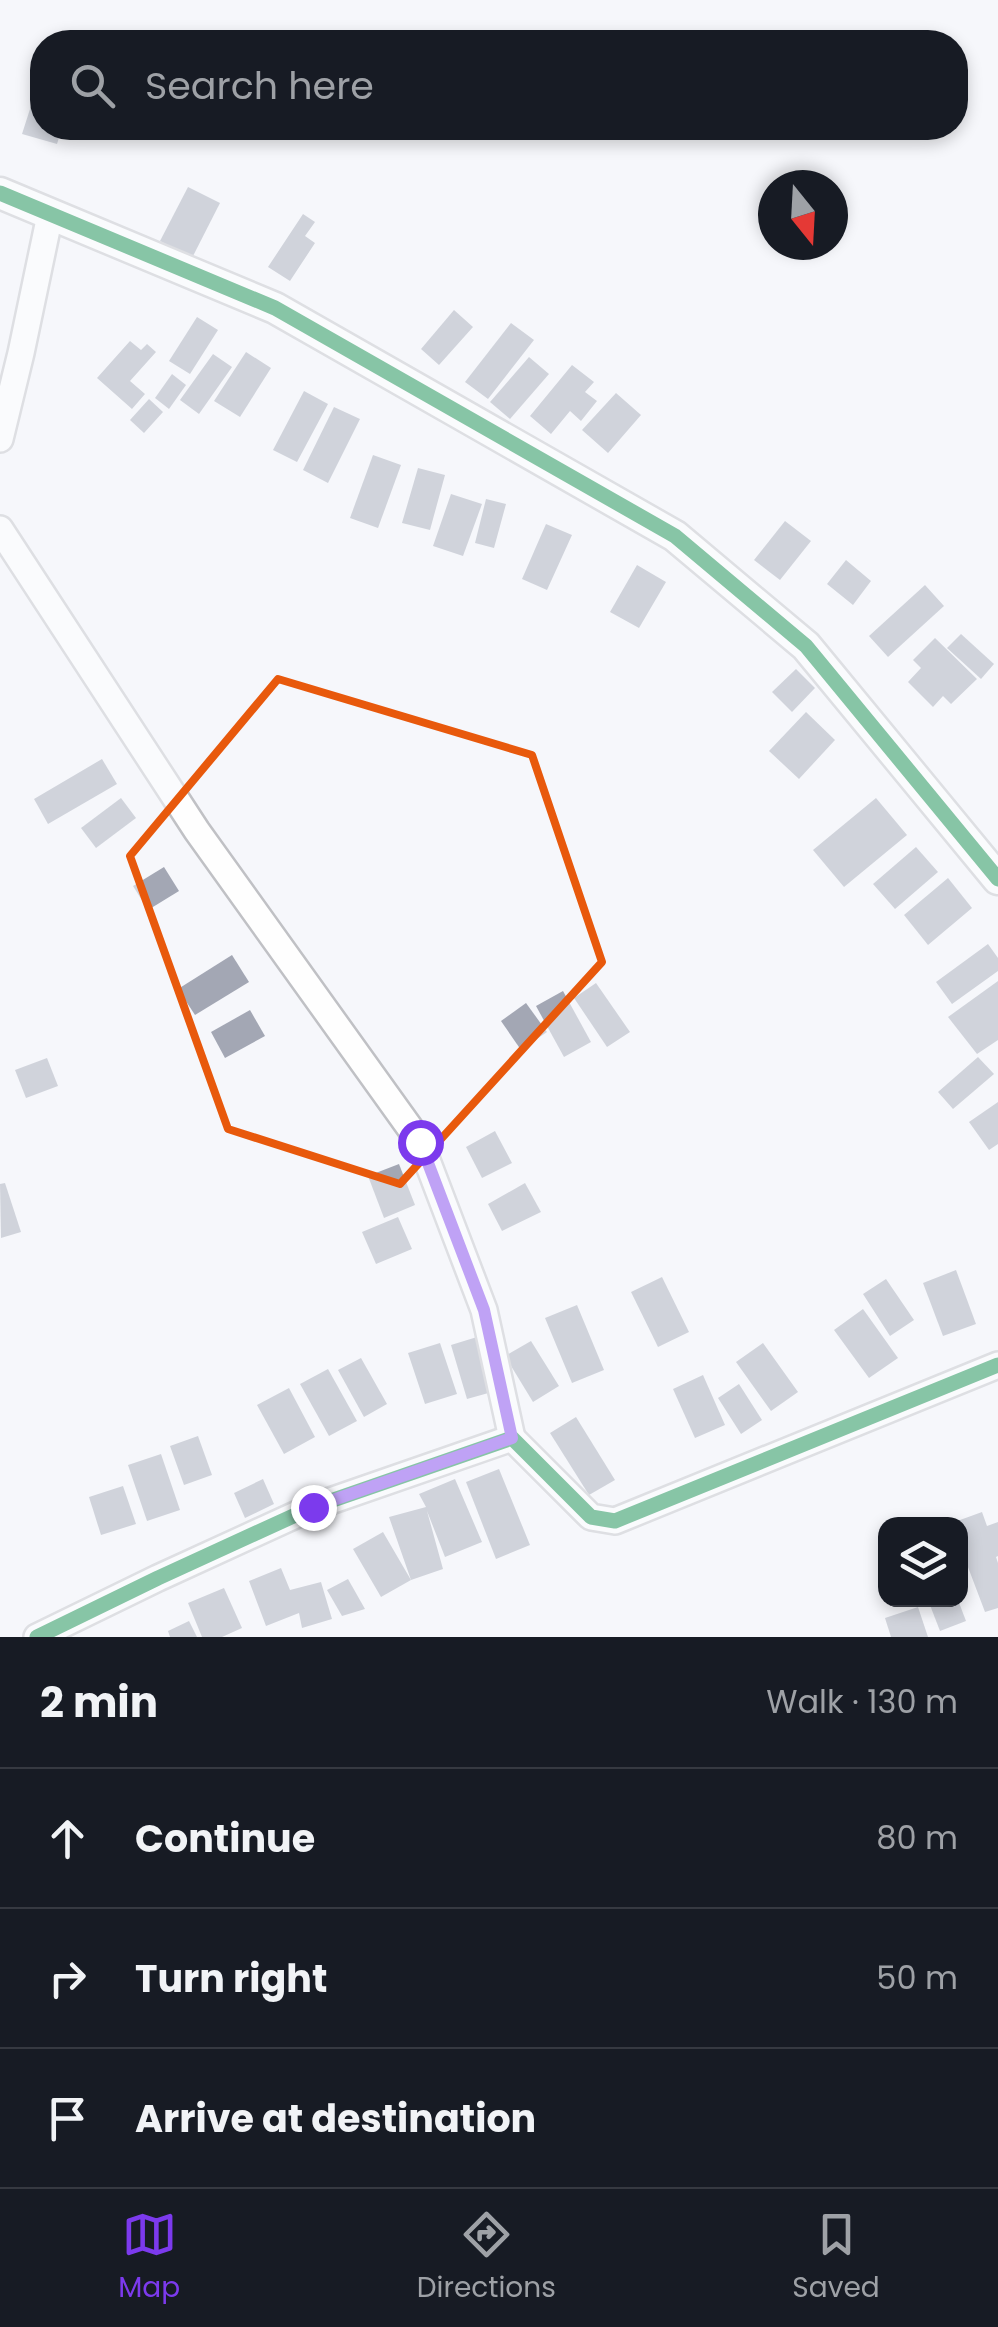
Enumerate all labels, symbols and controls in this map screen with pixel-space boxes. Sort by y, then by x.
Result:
search box [30,30,968,140]
icon: search [65,58,120,113]
text: Search here [145,59,374,112]
north arrow [758,170,848,260]
route start [398,1120,444,1166]
route end [291,1485,337,1531]
map controls [878,1517,968,1607]
button: layers [878,1517,968,1607]
text: 2 min [40,1673,158,1732]
text: Walk · 130 m [766,1679,958,1724]
icon: ahead [40,1811,95,1866]
text: Continue [135,1812,315,1865]
text: 80 m [876,1815,958,1860]
icon: right [40,1951,95,2006]
text: Turn right [135,1952,327,2005]
text: 50 m [876,1955,958,2000]
icon: arrive [40,2091,95,2146]
text: Arrive at destination [135,2092,536,2145]
tab: Map [118,2207,180,2309]
tab: Directions [417,2207,556,2309]
tab: Saved [792,2207,880,2309]

